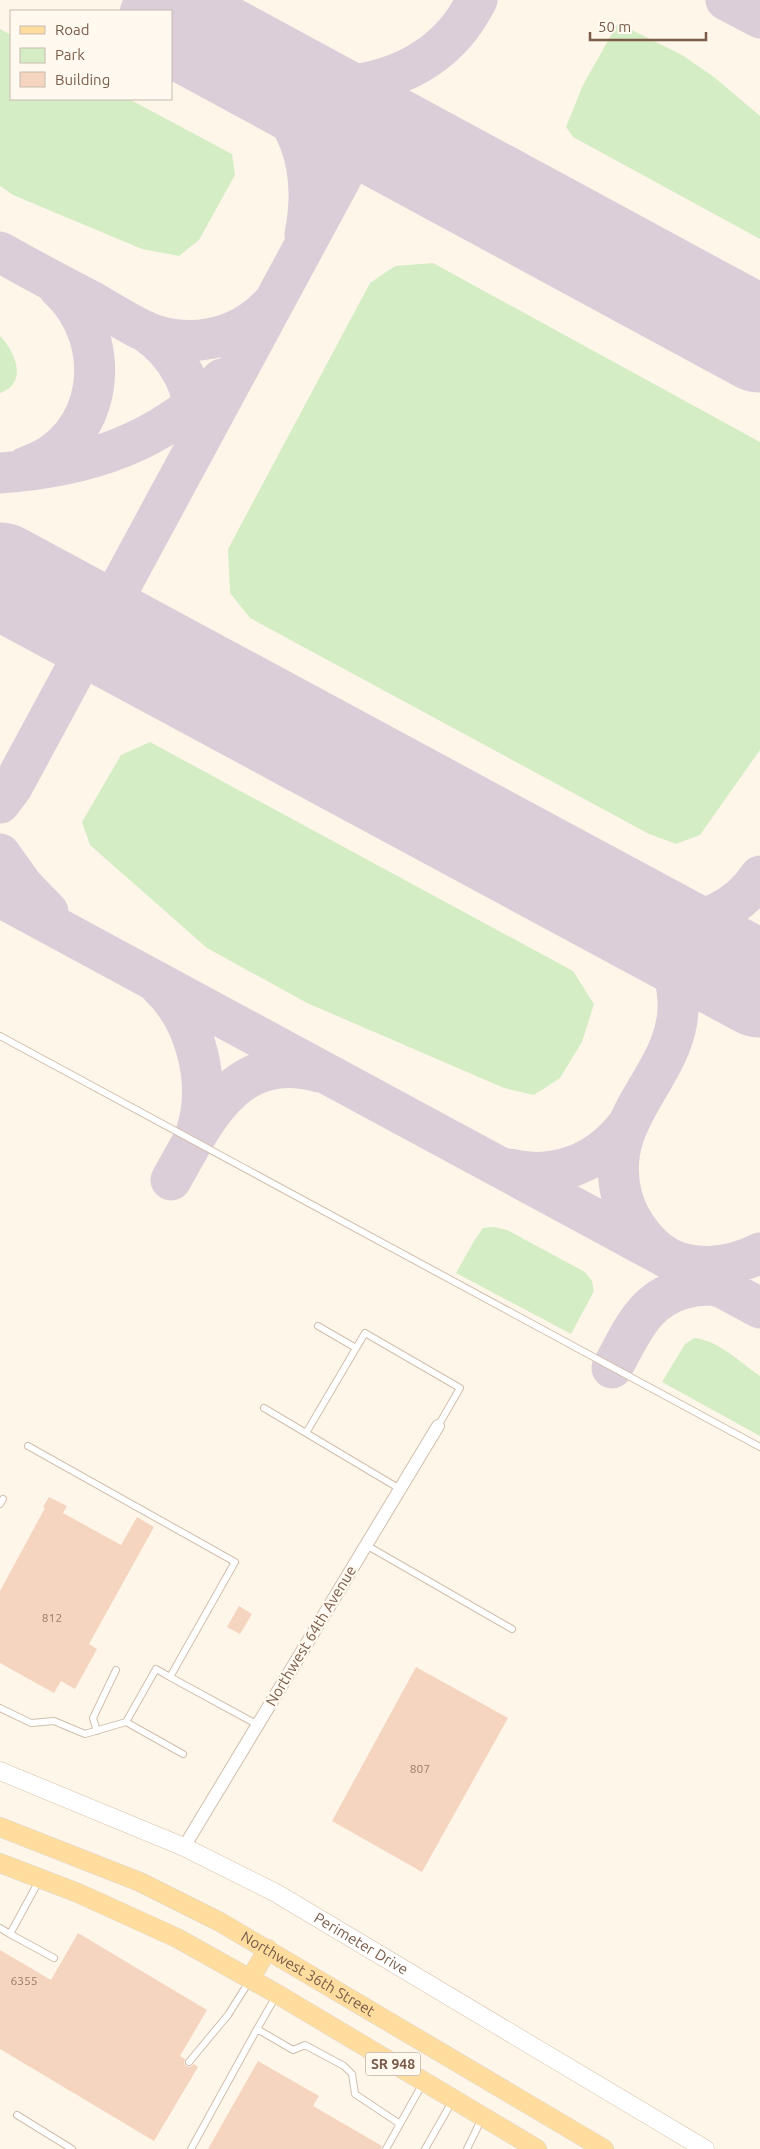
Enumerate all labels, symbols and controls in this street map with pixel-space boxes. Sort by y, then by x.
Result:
legend [10,10,172,100]
scale bar [590,10,706,42]
text: 50 m [598,18,631,35]
text: Road [55,21,90,38]
text: Park [55,46,85,63]
text: Building [55,71,110,88]
street label: Northwest 64th Avenue [262,1562,359,1709]
house number: 812 [42,1611,62,1624]
house number: 807 [410,1762,430,1775]
street label: Perimeter Drive [311,1909,411,1978]
street label: Northwest 36th Street [238,1927,378,2020]
house number: 6355 [10,1974,38,1987]
road number: SR 948 [366,2052,420,2076]

